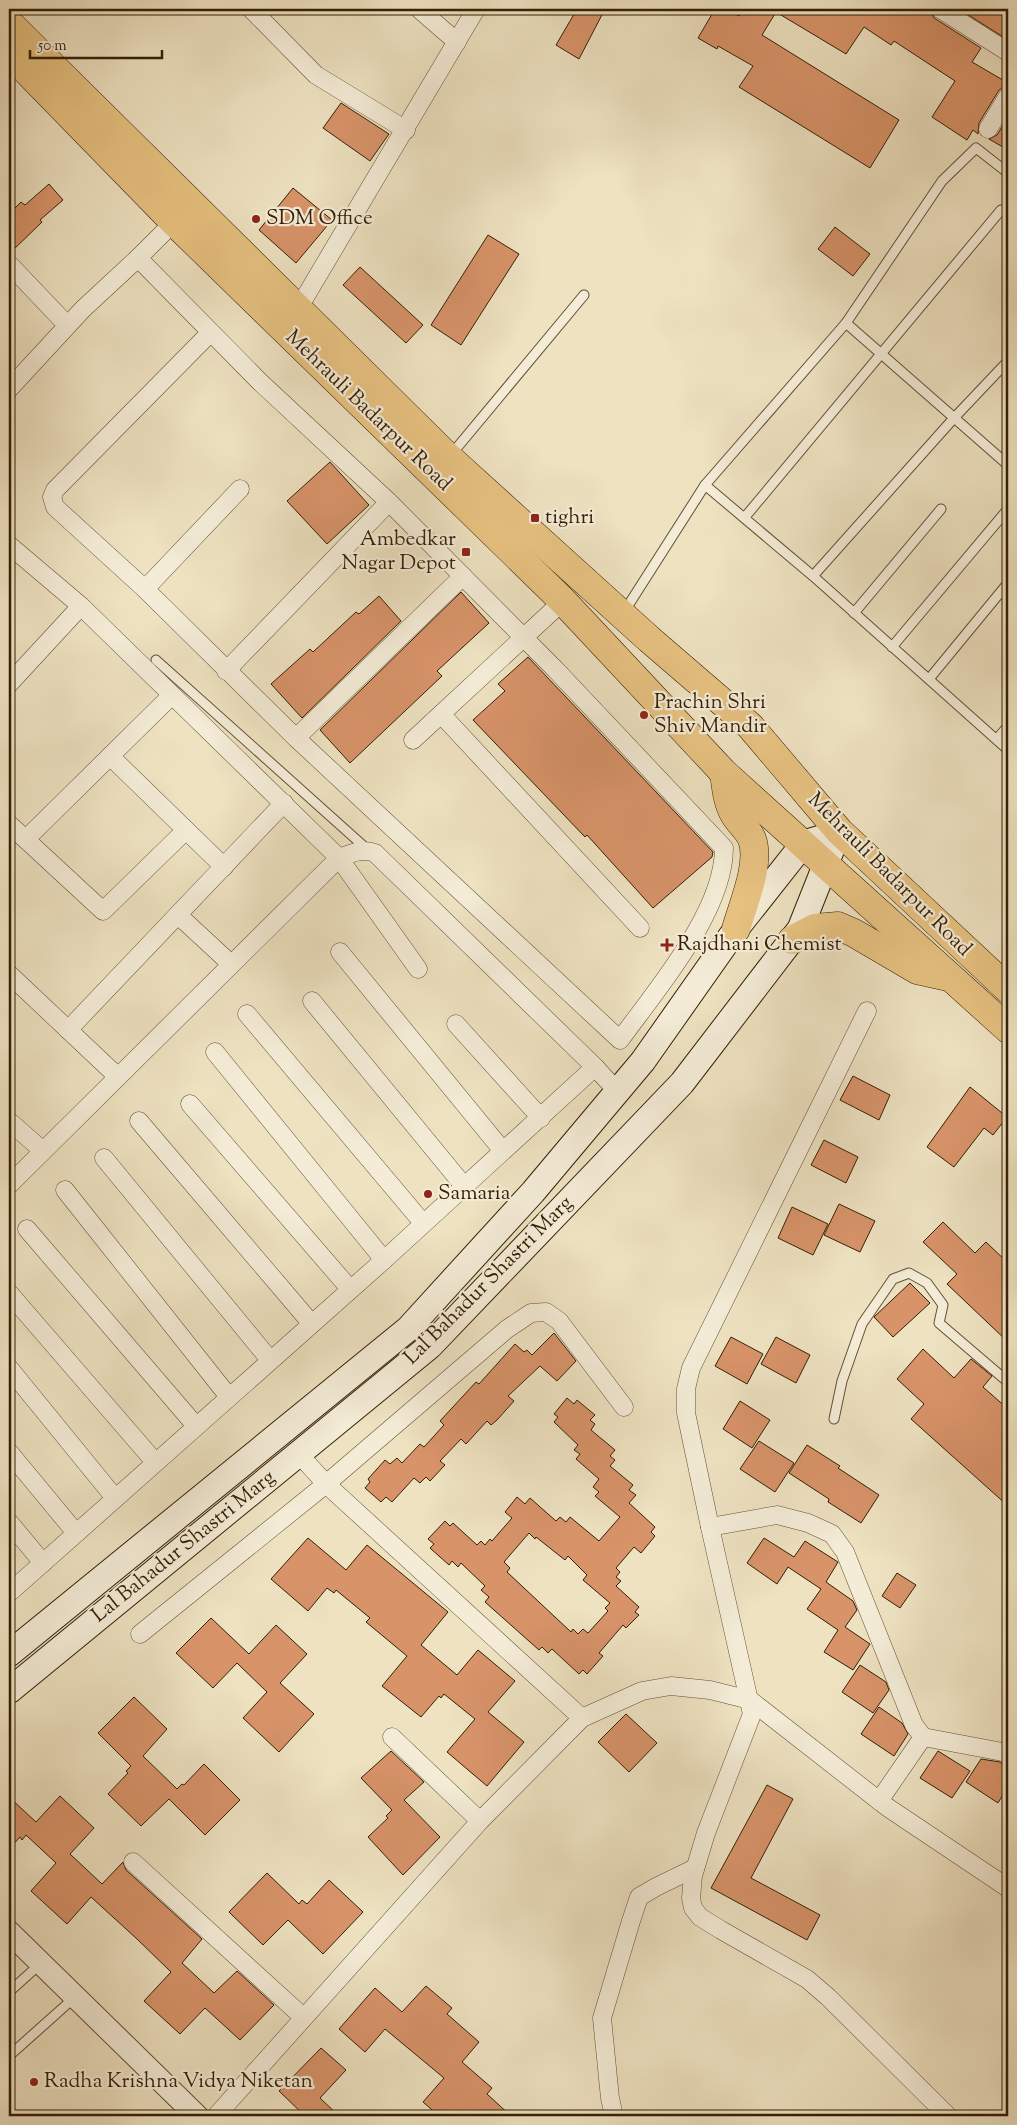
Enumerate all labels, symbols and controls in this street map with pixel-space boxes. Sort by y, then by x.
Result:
scale bar [30,28,162,60]
text: 50 m [37,36,67,57]
place label: SDM Office [266,204,373,234]
marker: SDM Office [250,213,262,225]
street label: Mehrauli Badarpur Road [278,323,458,499]
place label: tighri [545,503,594,533]
marker: tighri [529,512,541,524]
place label: Ambedkar Nagar Depot [342,525,456,579]
marker: Ambedkar Nagar Depot [460,546,472,558]
place label: Prachin Shri Shiv Mandir [654,688,767,742]
marker: Prachin Shri Shiv Mandir [638,709,650,721]
street label: Mehrauli Badarpur Road [800,786,978,964]
place label: Rajdhani Chemist [677,930,842,960]
marker: Rajdhani Chemist [661,939,673,951]
place label: Samaria [438,1179,511,1209]
marker: Samaria [422,1188,434,1200]
street label: Lal Bahadur Shastri Marg [398,1190,580,1372]
street label: Lal Bahadur Shastri Marg [86,1463,282,1631]
place label: Radha Krishna Vidya Niketan [44,2067,313,2097]
marker: Radha Krishna Vidya Niketan [28,2076,40,2088]

